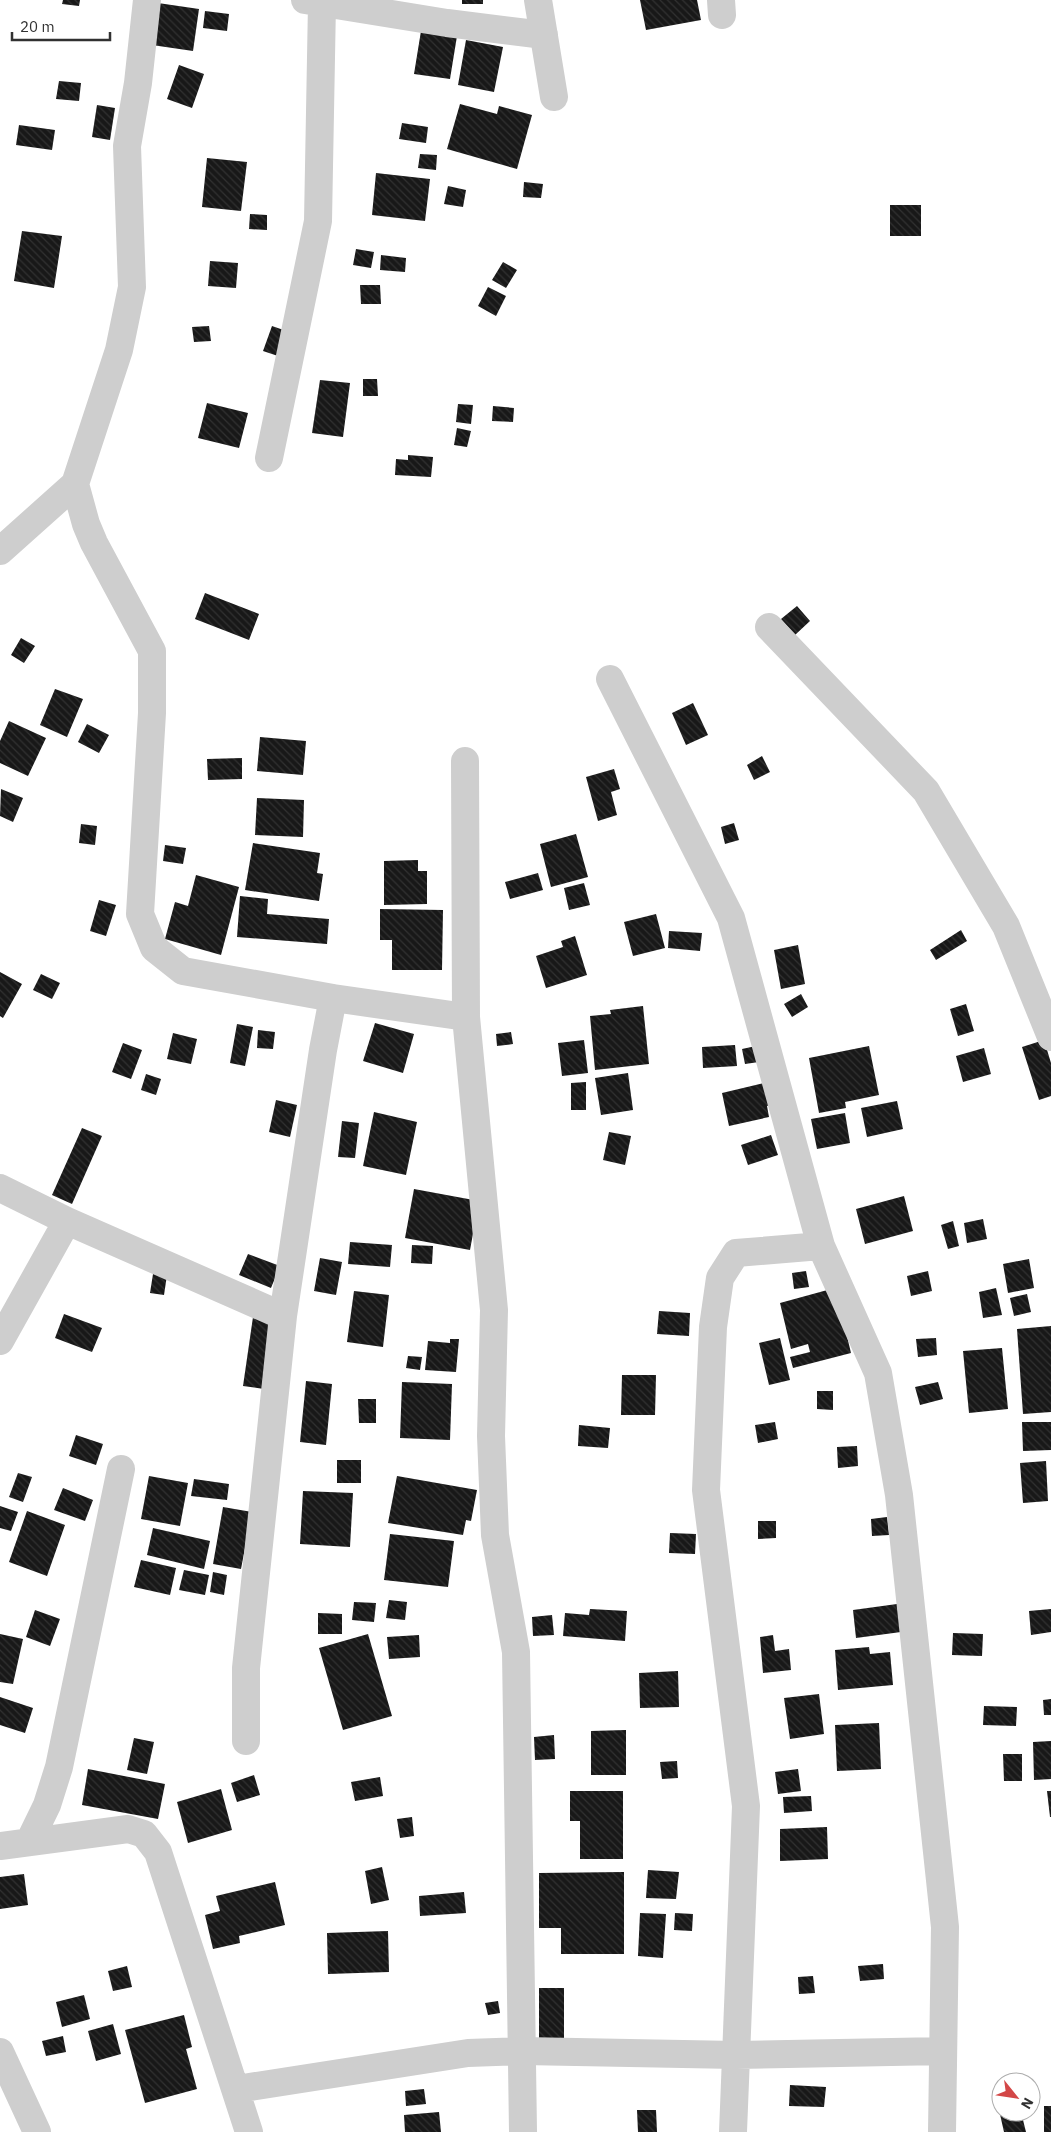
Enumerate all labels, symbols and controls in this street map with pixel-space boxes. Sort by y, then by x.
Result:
scale bar [12,10,110,42]
text: 20 m [20,17,55,36]
north arrow [991,2072,1041,2122]
text: N [1017,2095,1038,2112]

